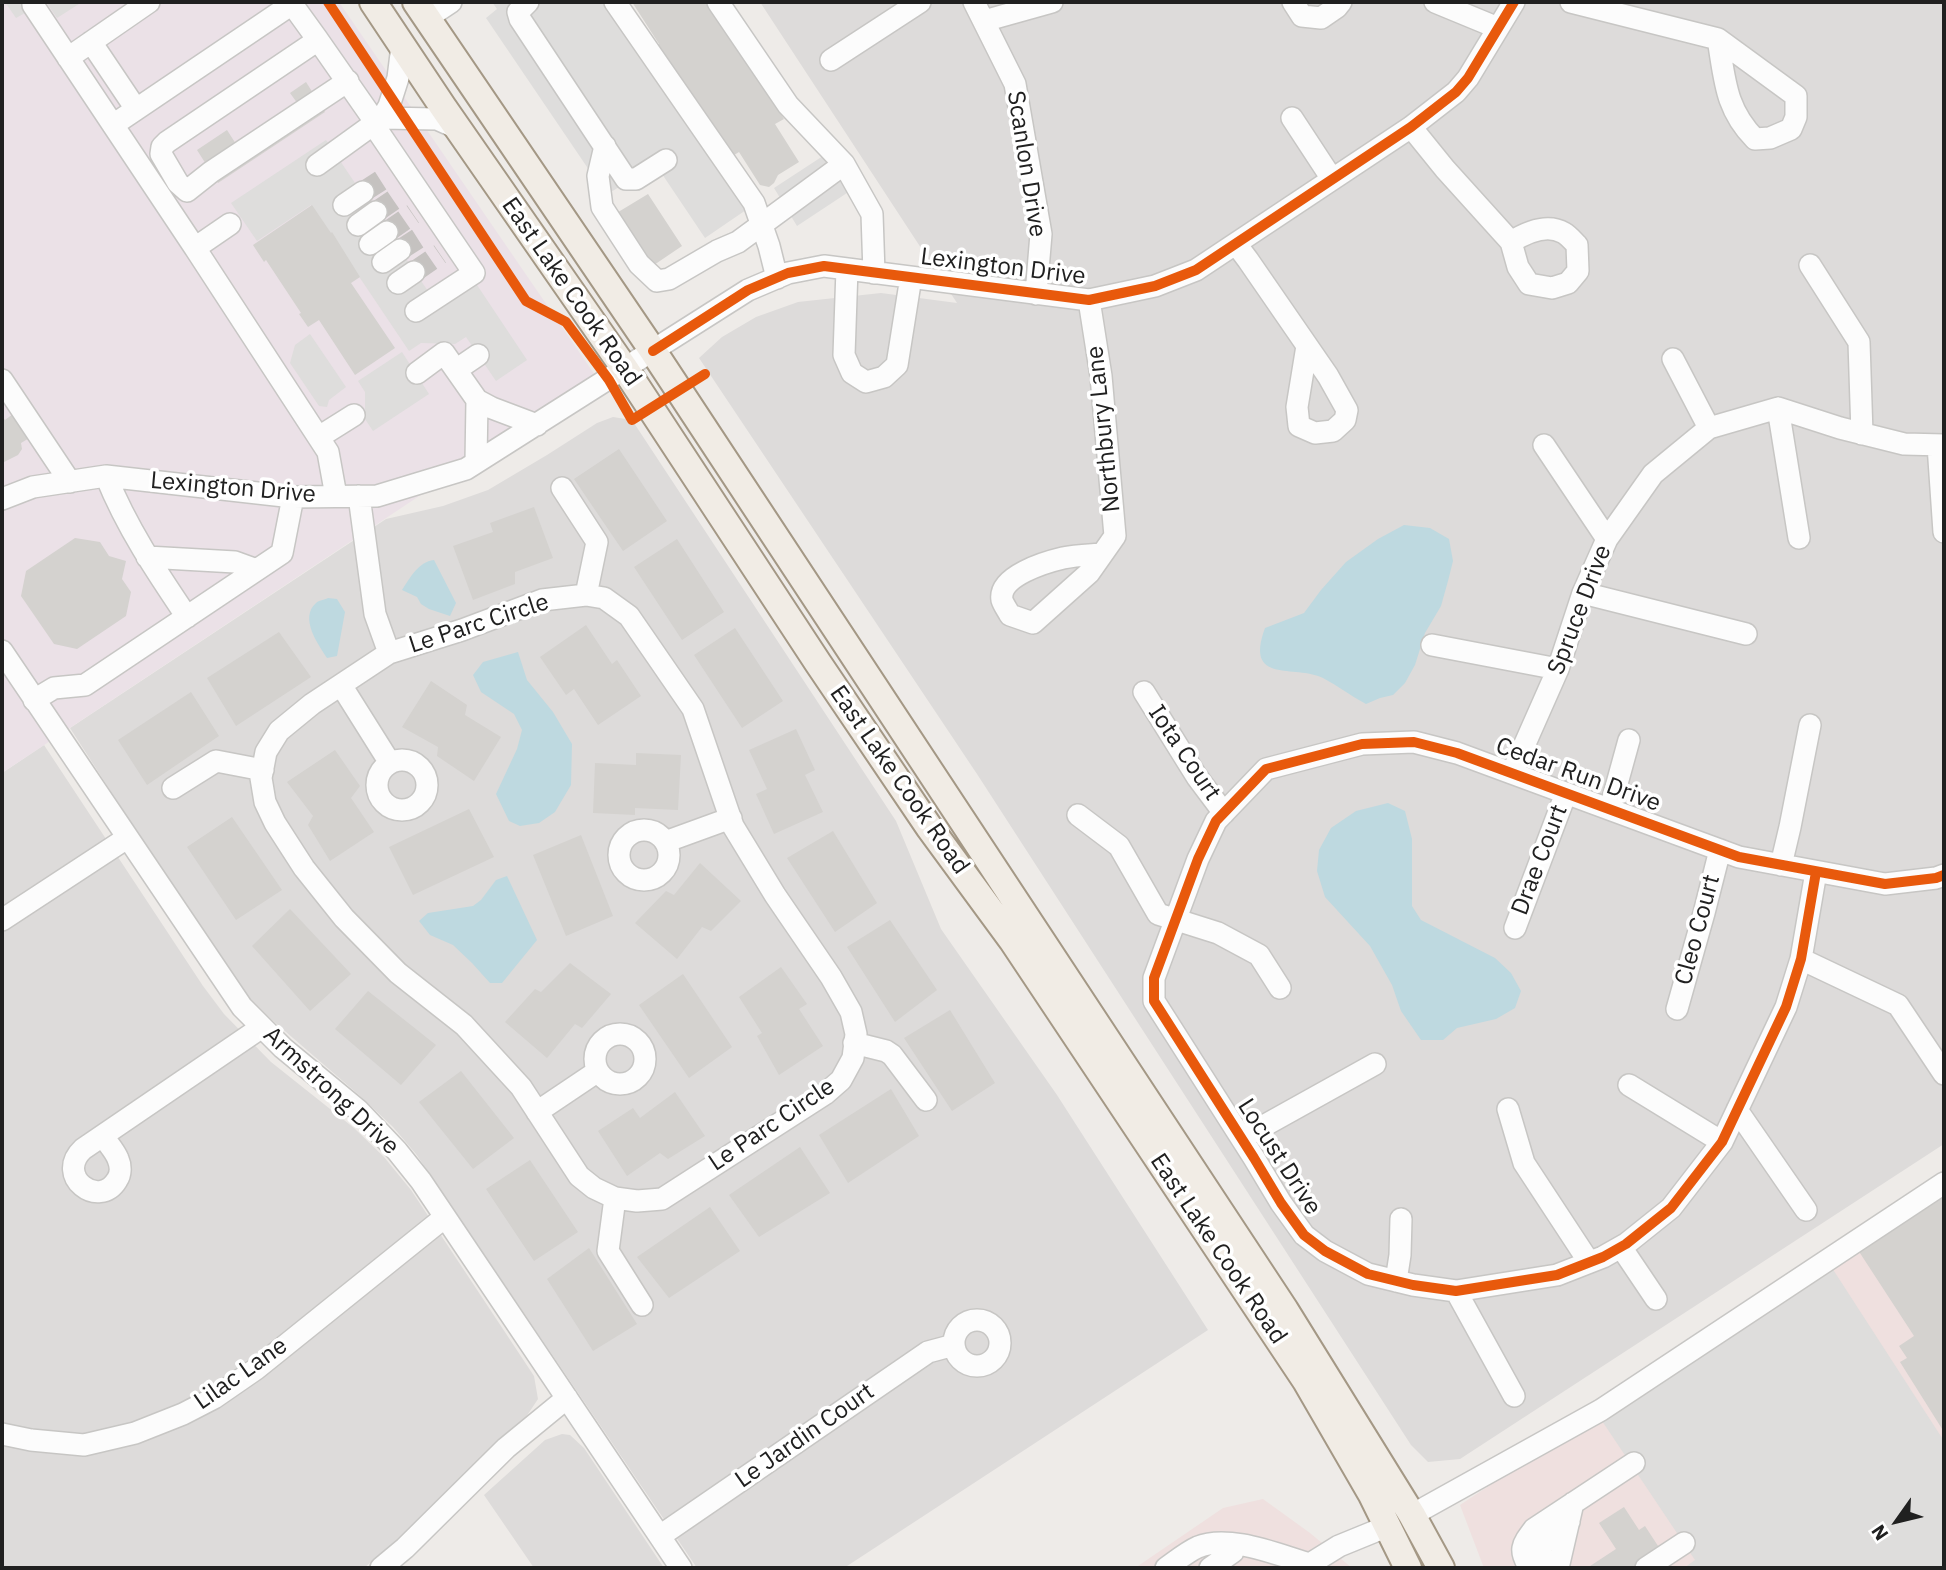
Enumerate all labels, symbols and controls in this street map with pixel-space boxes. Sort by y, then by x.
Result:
street label: Scanlon Drive [1000,89,1052,239]
street label: East Lake Cook Road [495,192,647,392]
street label: Lexington Drive [919,243,1087,291]
street label: Northbury Lane [1081,344,1127,514]
street label: Lexington Drive [149,466,317,510]
street label: Spruce Drive [1542,541,1618,679]
street label: Le Parc Circle [405,588,553,660]
street label: East Lake Cook Road [823,680,975,880]
street label: Iota Court [1142,700,1226,806]
street label: Cedar Run Drive [1492,732,1664,818]
street label: Drae Court [1506,801,1574,919]
street label: Cleo Court [1669,872,1727,988]
street label: Armstrong Drive [257,1021,405,1161]
street label: Le Parc Circle [704,1072,840,1178]
street label: Locust Drive [1231,1094,1327,1220]
street label: East Lake Cook Road [1144,1148,1292,1350]
street label: Lilac Lane [189,1332,293,1416]
street label: Le Jardin Court [730,1377,880,1495]
north arrow [1862,1486,1932,1556]
text: N [1866,1520,1893,1545]

